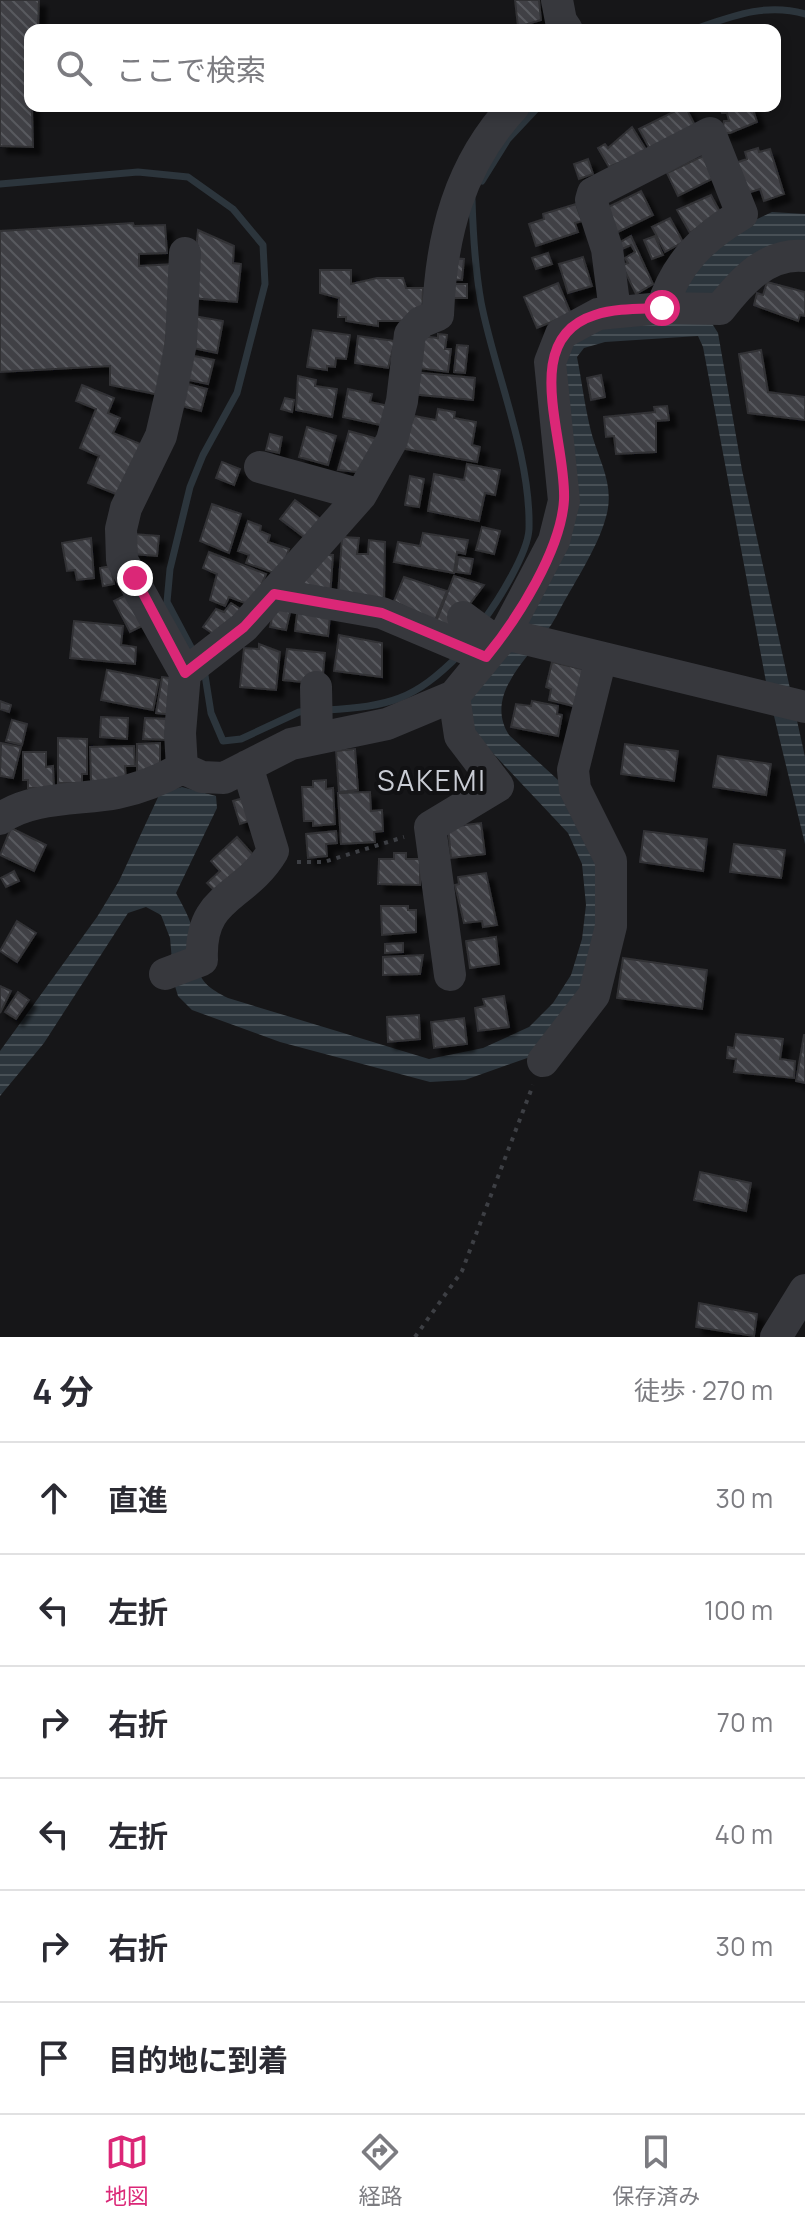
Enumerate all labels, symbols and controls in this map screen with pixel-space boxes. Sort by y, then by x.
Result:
search box [24,24,781,112]
icon: search [52,46,96,90]
text: ここで検索 [116,49,266,90]
route start [644,290,680,326]
route end [117,560,153,596]
district label: SAKEMI [377,761,487,799]
text: 4 分 [32,1368,94,1414]
text: 徒歩 · 270 m [634,1372,773,1408]
icon: ahead [32,1476,76,1520]
text: 直進 [108,1479,168,1520]
text: 30 m [716,1480,773,1516]
icon: left [32,1588,76,1632]
text: 左折 [108,1591,168,1632]
text: 100 m [704,1592,773,1628]
icon: right [32,1700,76,1744]
text: 右折 [108,1703,168,1744]
text: 70 m [717,1704,773,1740]
icon: left [32,1812,76,1856]
text: 左折 [108,1815,168,1856]
text: 40 m [715,1816,773,1852]
icon: right [32,1924,76,1968]
text: 右折 [108,1927,168,1968]
text: 30 m [716,1928,773,1964]
icon: arrive [32,2036,76,2080]
text: 目的地に到着 [108,2039,288,2080]
tab: 地図 [105,2130,149,2211]
tab: 経路 [358,2130,402,2211]
tab: 保存済み [612,2130,700,2211]

